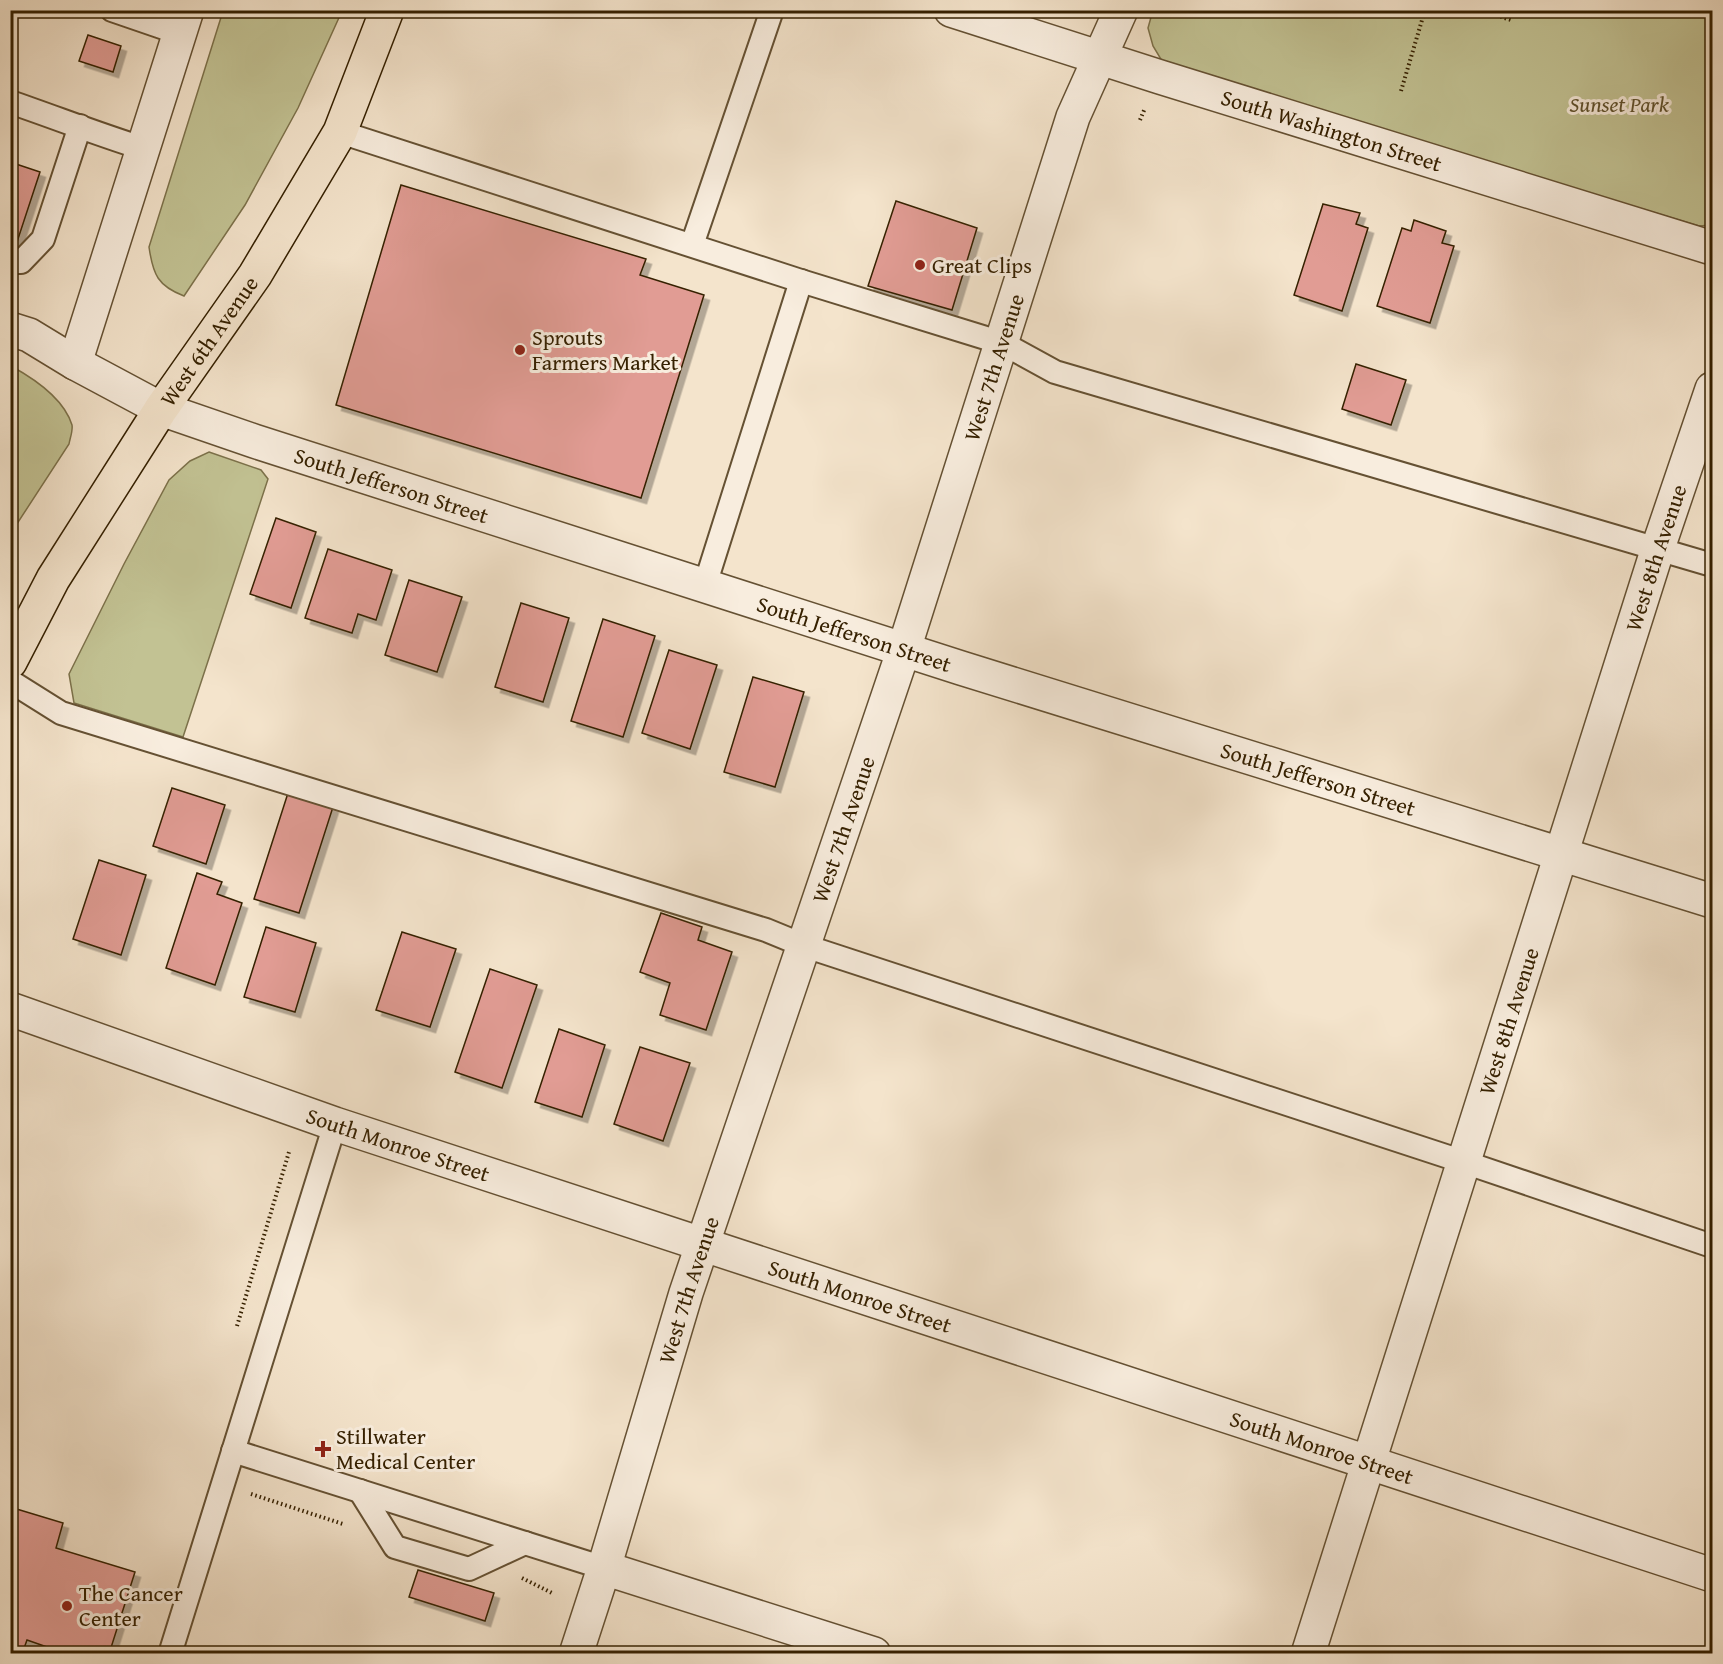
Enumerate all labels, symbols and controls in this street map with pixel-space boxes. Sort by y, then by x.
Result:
street label: South Washington Street [1217,81,1446,179]
park label: Sunset Park [1569,88,1670,120]
place label: Great Clips [932,249,1032,281]
marker: Great Clips [913,258,927,272]
street label: West 6th Avenue [152,269,266,413]
street label: West 7th Avenue [955,290,1032,445]
place label: Sprouts Farmers Market [532,321,679,378]
marker: Sprouts Farmers Market [513,343,527,357]
street label: South Jefferson Street [290,439,493,531]
street label: West 8th Avenue [1617,480,1694,635]
street label: South Jefferson Street [753,588,956,680]
street label: South Jefferson Street [1217,733,1420,824]
street label: West 7th Avenue [803,752,883,907]
street label: West 8th Avenue [1470,943,1547,1099]
street label: South Monroe Street [302,1099,494,1190]
street label: West 7th Avenue [650,1212,727,1367]
street label: South Monroe Street [764,1251,956,1341]
street label: South Monroe Street [1226,1402,1418,1492]
place label: Stillwater Medical Center [336,1420,475,1477]
marker: Stillwater Medical Center [314,1440,332,1458]
place label: The Cancer Center [79,1577,183,1634]
marker: The Cancer Center [60,1599,74,1613]

